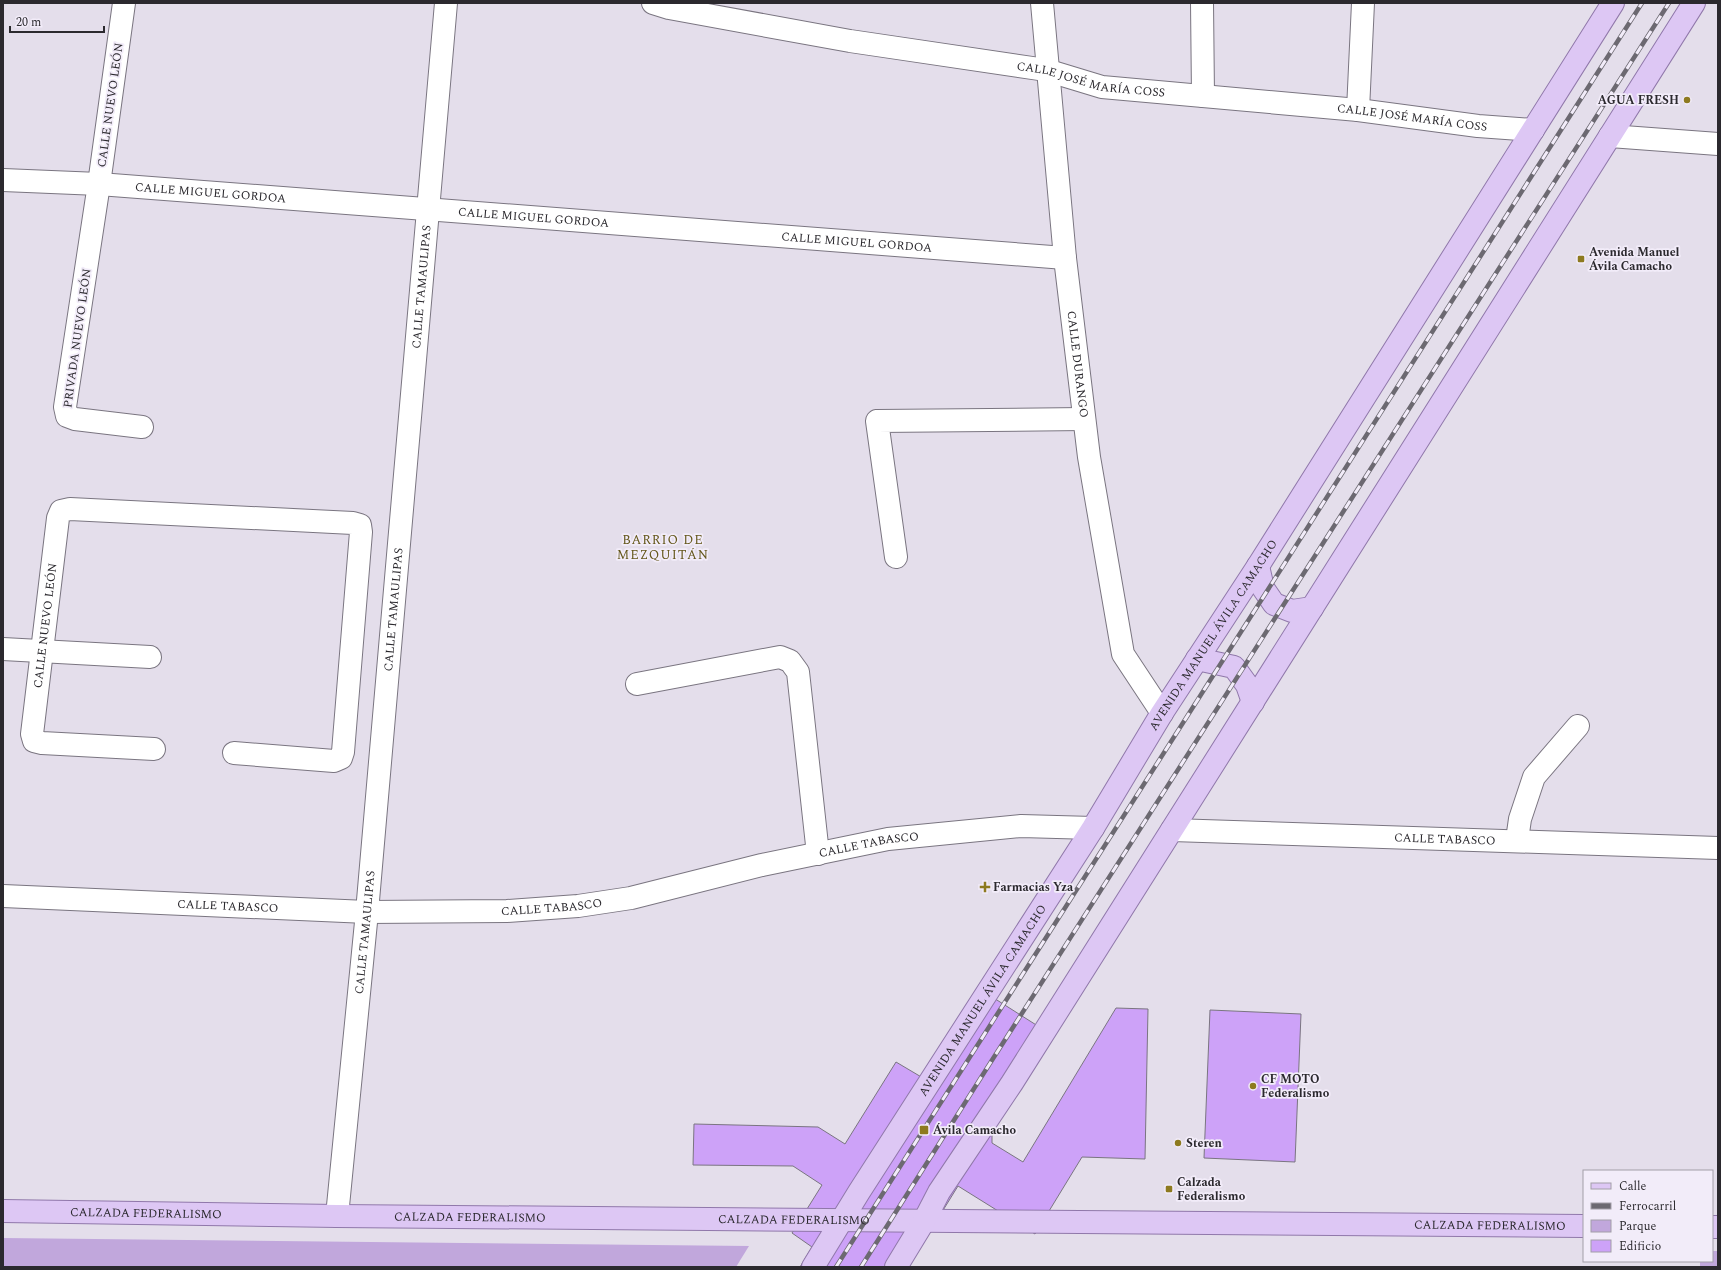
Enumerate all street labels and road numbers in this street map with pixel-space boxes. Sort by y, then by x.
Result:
street label: CALLE NUEVO LEÓN [92,41,129,169]
street label: CALLE JOSÉ MARÍA COSS [1015,57,1166,103]
street label: CALLE JOSÉ MARÍA COSS [1336,99,1488,137]
street label: CALLE MIGUEL GORDOA [134,178,287,208]
street label: CALLE MIGUEL GORDOA [457,203,610,233]
street label: CALLE TAMAULIPAS [407,224,437,349]
street label: CALLE MIGUEL GORDOA [780,227,933,258]
street label: PRIVADA NUEVO LEÓN [58,267,97,409]
street label: CALLE DURANGO [1061,310,1093,419]
street label: AVENIDA MANUEL ÁVILA CAMACHO [1144,536,1282,735]
street label: CALLE TAMAULIPAS [379,547,409,672]
street label: CALLE NUEVO LEÓN [29,562,63,689]
street label: CALLE TABASCO [817,827,920,863]
street label: CALLE TABASCO [1394,828,1496,851]
street label: CALLE TAMAULIPAS [350,870,381,995]
street label: CALLE TABASCO [501,893,603,921]
street label: CALLE TABASCO [177,895,279,918]
street label: AVENIDA MANUEL ÁVILA CAMACHO [914,901,1051,1100]
street label: CALZADA FEDERALISMO [70,1203,222,1224]
street label: CALZADA FEDERALISMO [394,1207,546,1228]
street label: CALZADA FEDERALISMO [718,1210,870,1230]
street label: CALZADA FEDERALISMO [1414,1216,1566,1236]

